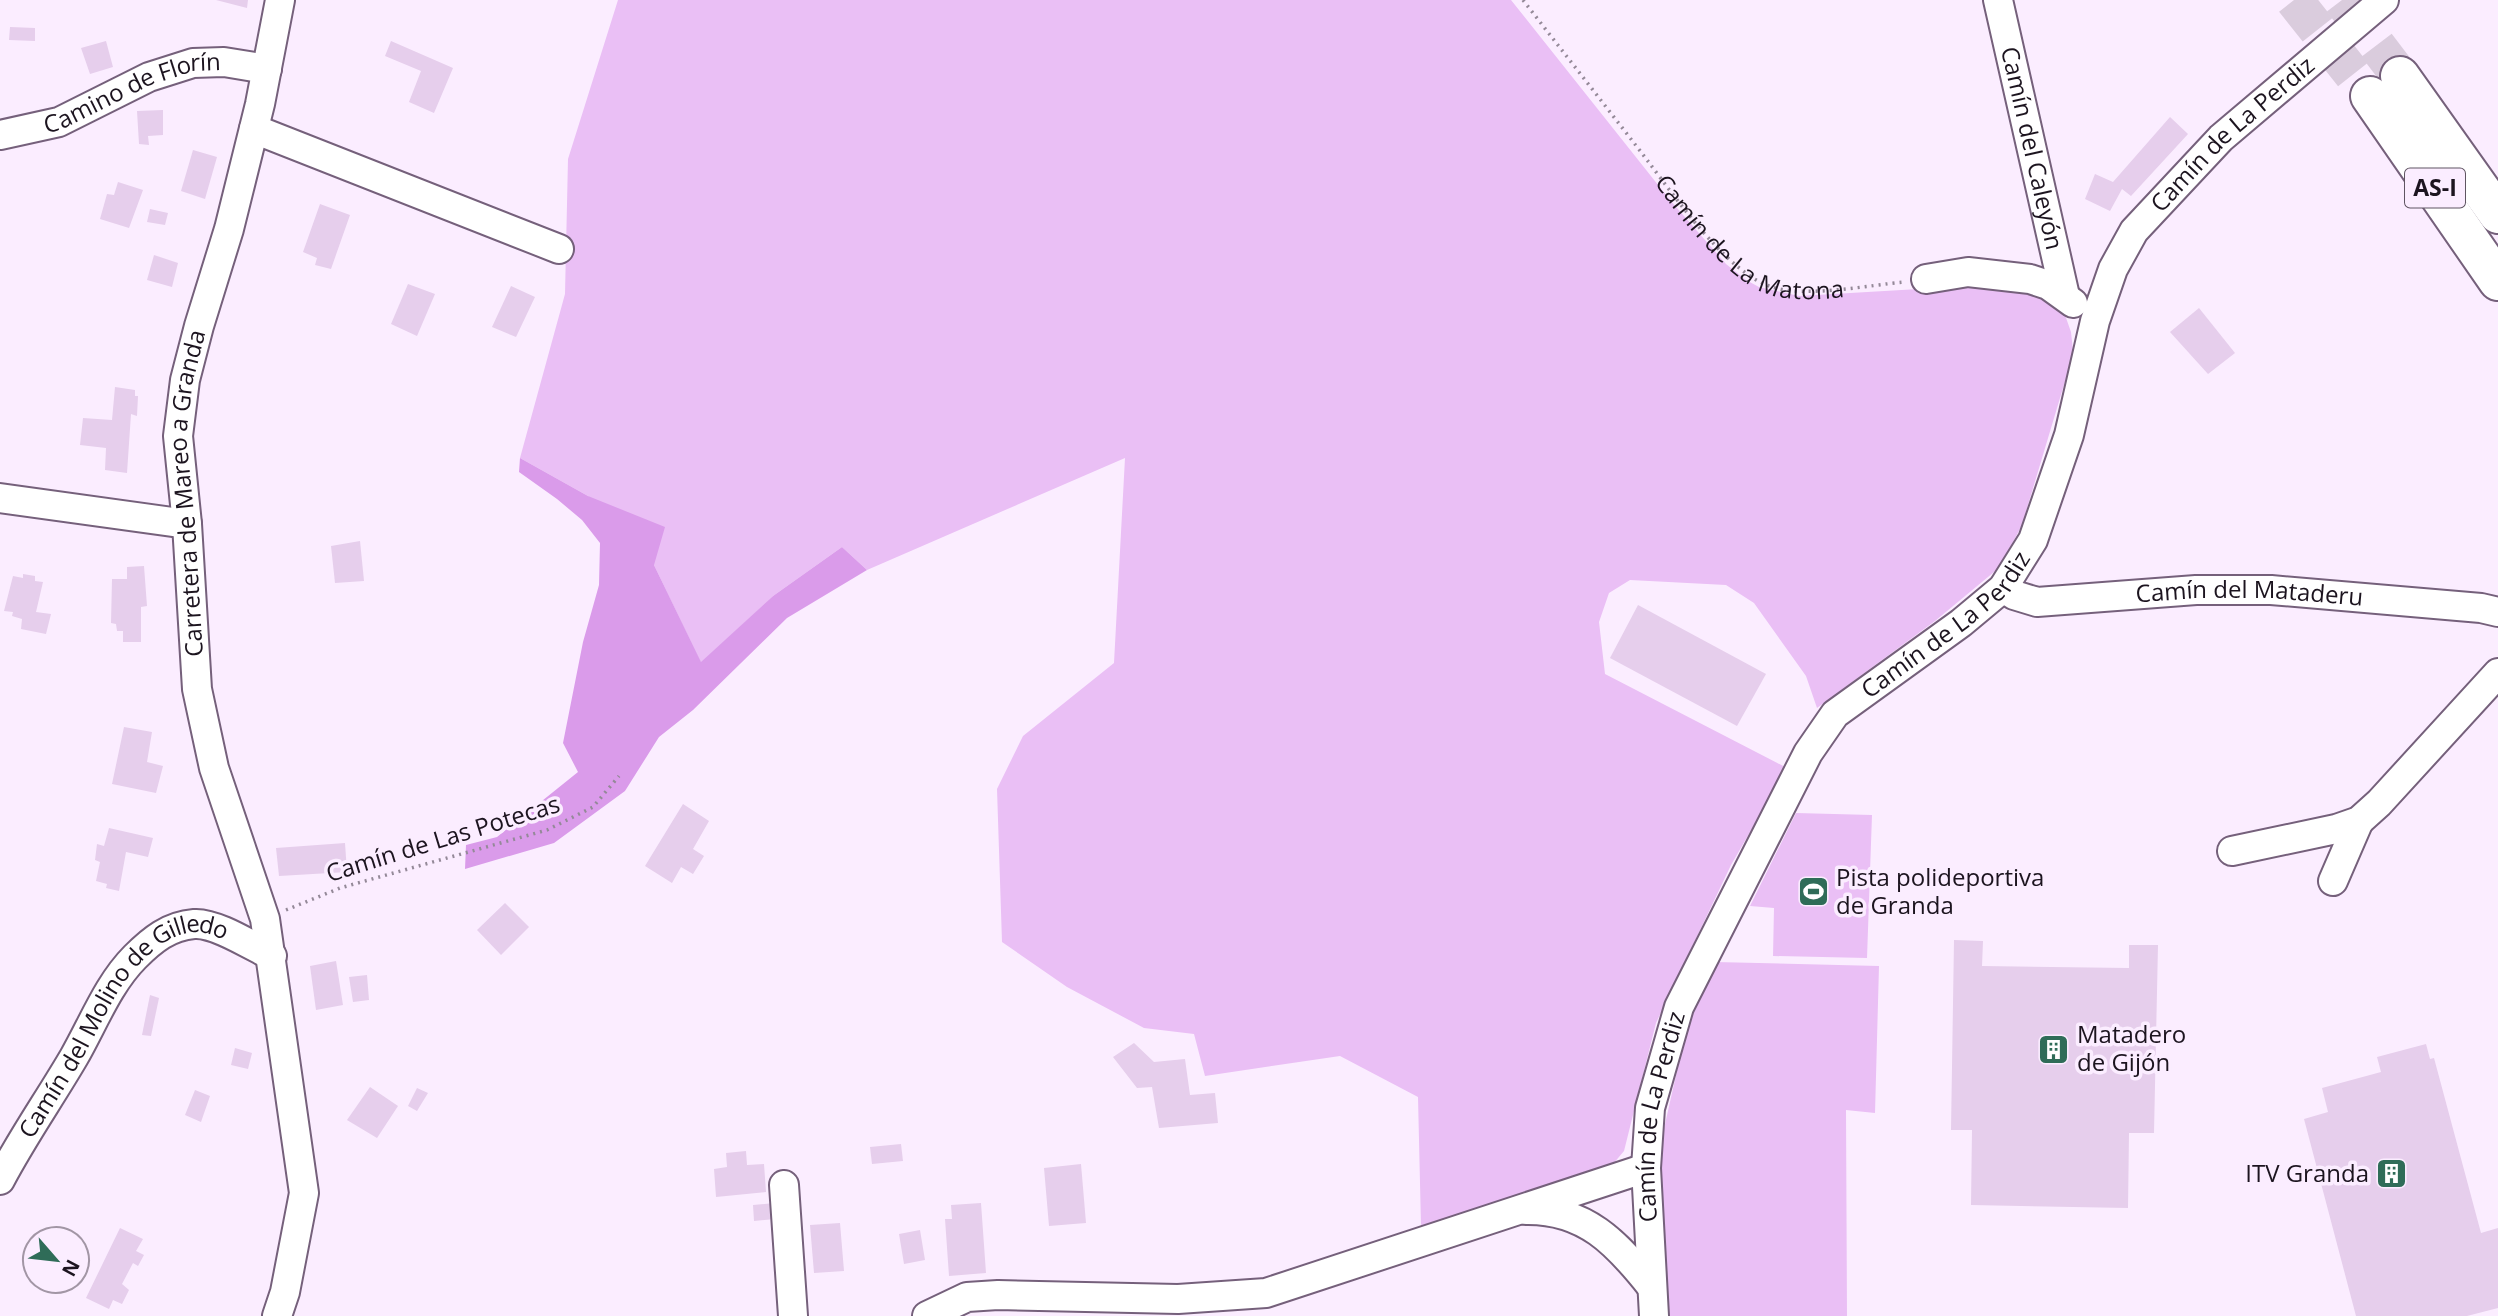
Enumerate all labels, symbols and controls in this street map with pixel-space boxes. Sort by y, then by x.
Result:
street label: Camín del Caleyón [1994,43,2072,253]
street label: Camino de Florín [40,44,221,140]
street label: Camín de La Perdiz [2142,48,2321,218]
street label: Camín de La Matona [1648,167,1845,306]
road number: AS-I [2405,168,2465,208]
street label: Carretera de Mareo a Granda [160,326,212,658]
street label: Camín de La Perdiz [1854,544,2037,705]
street label: Camín del Mataderu [2134,572,2365,613]
street label: Camín de Las Potecas [322,786,563,889]
place label: Pista polideportiva de Granda [1836,860,2044,921]
sports icon: Pista polideportiva de Granda [1796,875,1830,909]
street label: Camín del Molino de Gilledo [10,906,234,1144]
street label: Camín de La Perdiz [1628,1007,1692,1223]
place label: Matadero de Gijón [2077,1017,2186,1078]
building icon: Matadero de Gijón [2037,1032,2071,1066]
place label: ITV Granda [2245,1156,2369,1189]
building icon: ITV Granda [2375,1157,2409,1191]
north arrow [21,1225,91,1295]
text: N [56,1255,86,1281]

